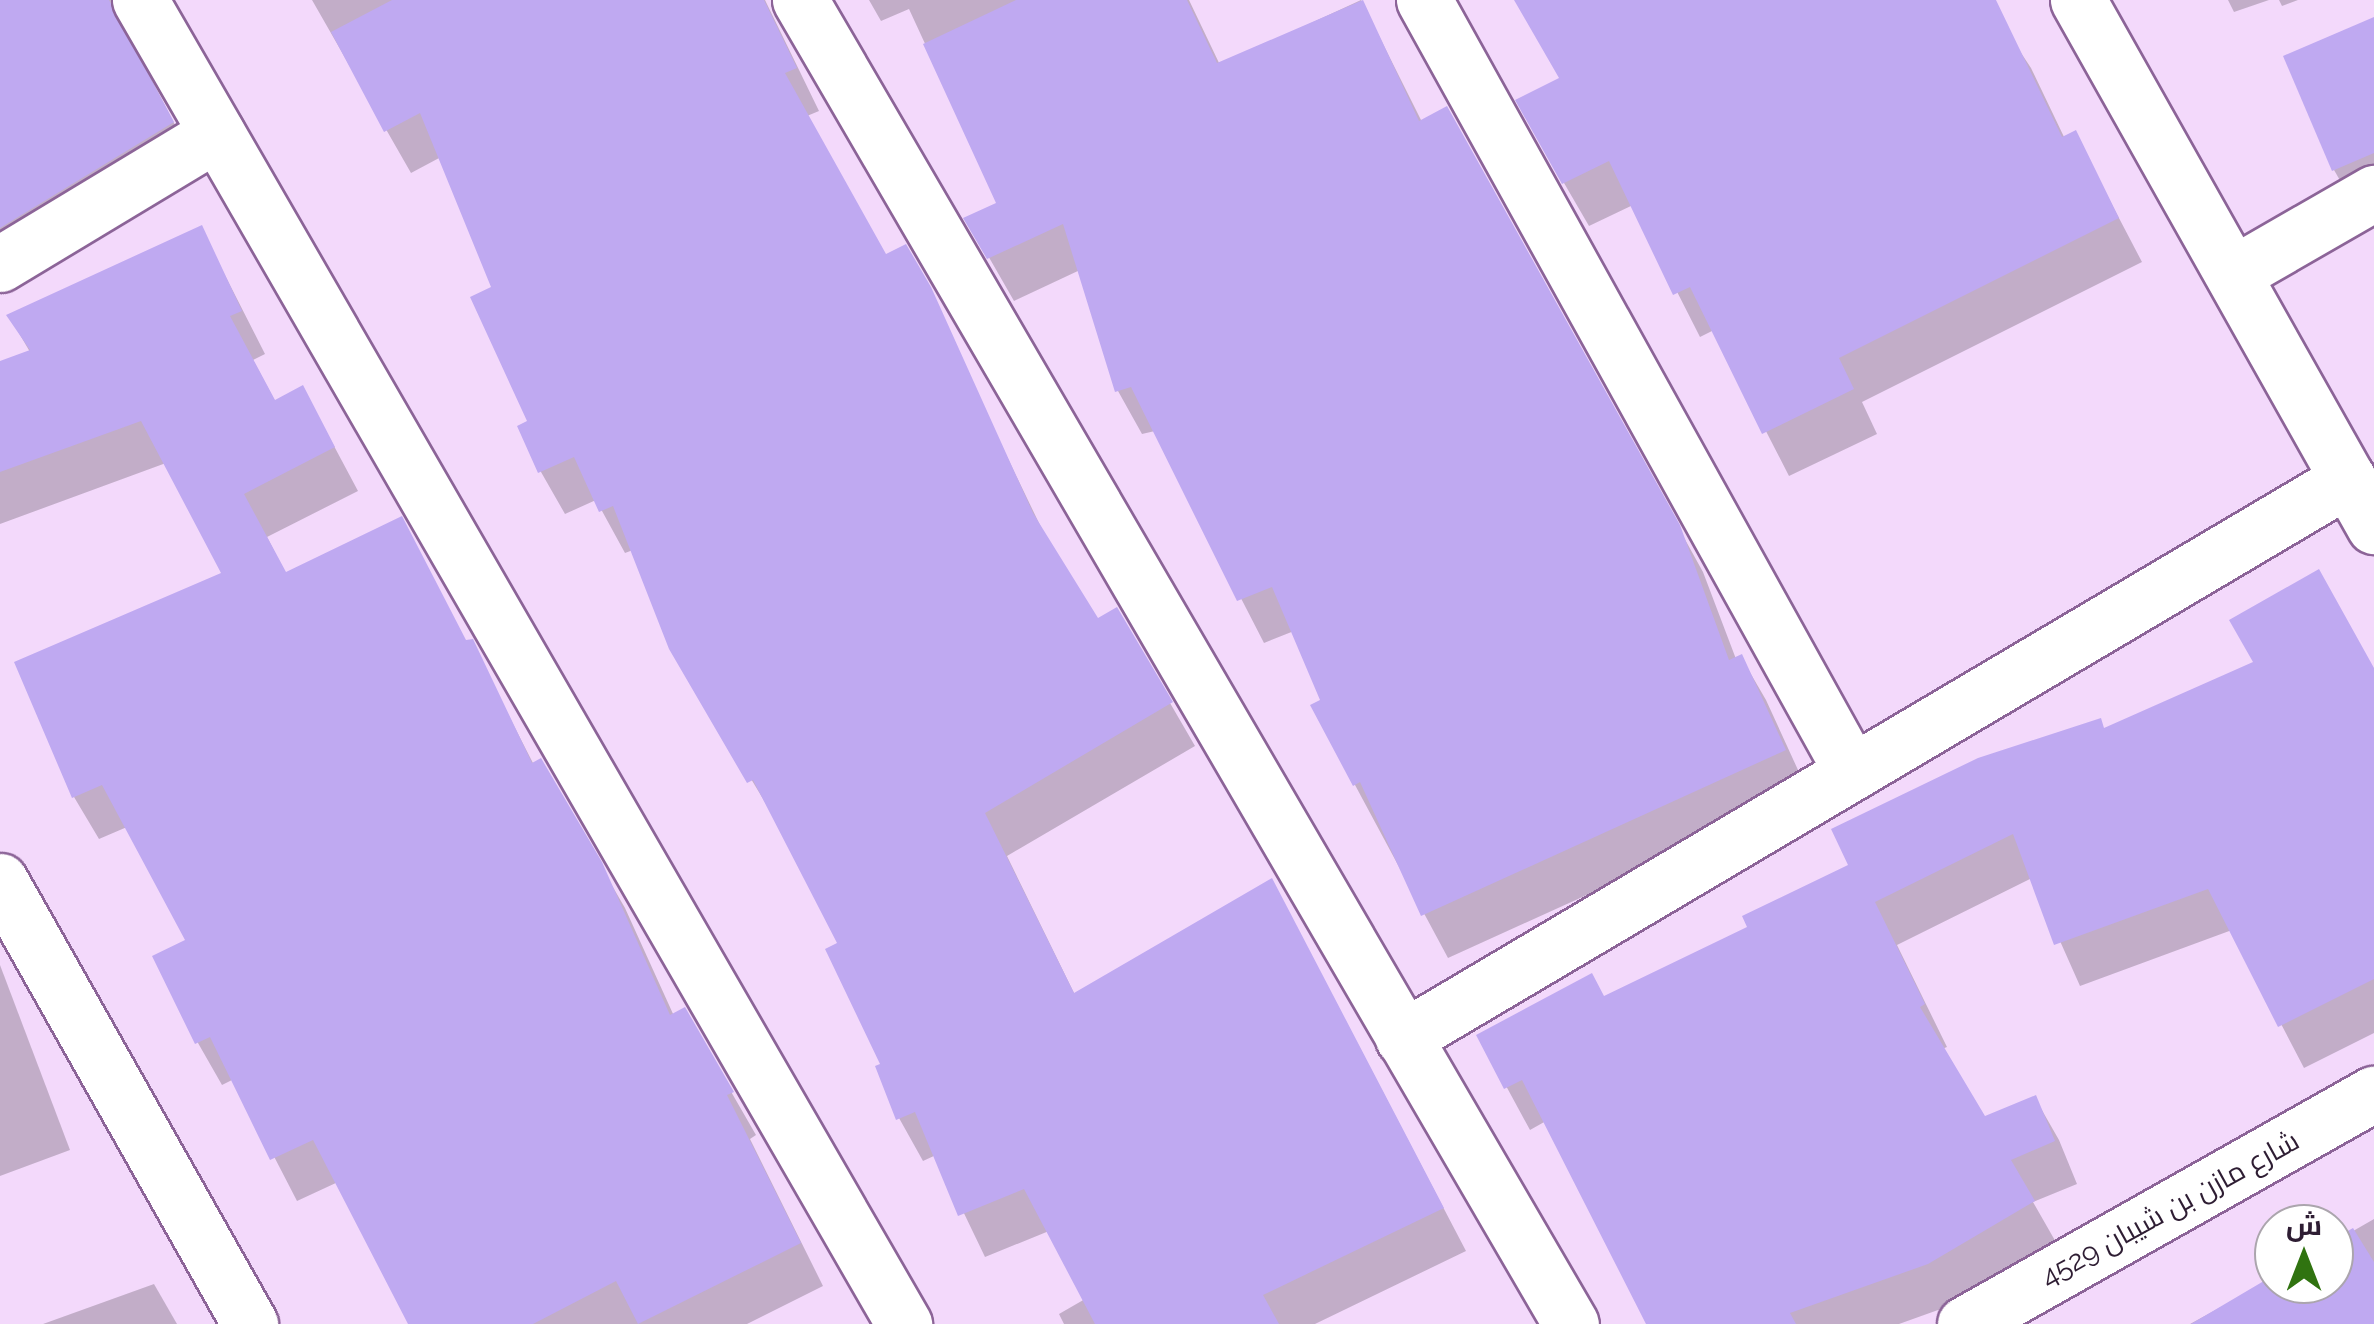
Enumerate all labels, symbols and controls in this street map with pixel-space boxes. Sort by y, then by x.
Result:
street label: شارع مازن بن شيبان 4529 [2035,1124,2305,1294]
north arrow [2254,1204,2354,1304]

